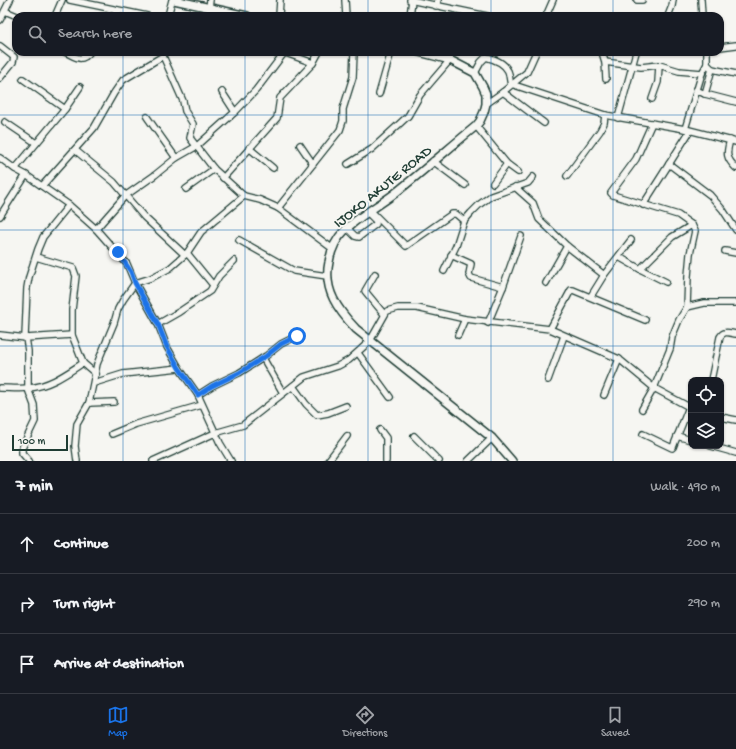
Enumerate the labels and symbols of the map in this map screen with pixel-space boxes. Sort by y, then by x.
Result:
street label: IJOKO AKUTE ROAD [330,142,436,233]
route end [109,243,127,261]
route start [288,327,306,345]
scale bar [12,433,68,452]

